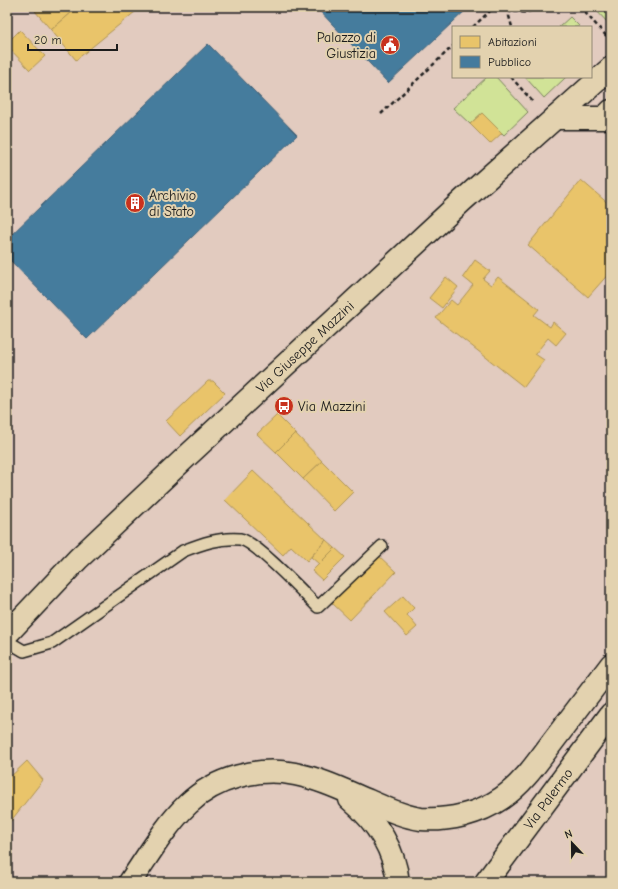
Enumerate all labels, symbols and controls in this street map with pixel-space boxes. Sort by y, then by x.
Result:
scale bar [28,26,117,52]
legend [452,26,592,78]
place label: Palazzo di Giustizia [317,29,376,62]
text: 20 m [34,33,62,47]
public building icon: Palazzo di Giustizia [379,34,401,56]
text: Abitazioni [488,35,537,49]
text: Pubblico [488,55,531,69]
place label: Archivio di Stato [149,187,196,220]
building icon: Archivio di Stato [124,192,146,214]
street label: Via Giuseppe Mazzini [253,297,358,397]
bus stop icon: Via Mazzini [273,395,295,417]
place label: Via Mazzini [298,398,366,415]
street label: Via Palermo [520,765,577,833]
north arrow [552,823,592,863]
text: N [563,827,574,842]

